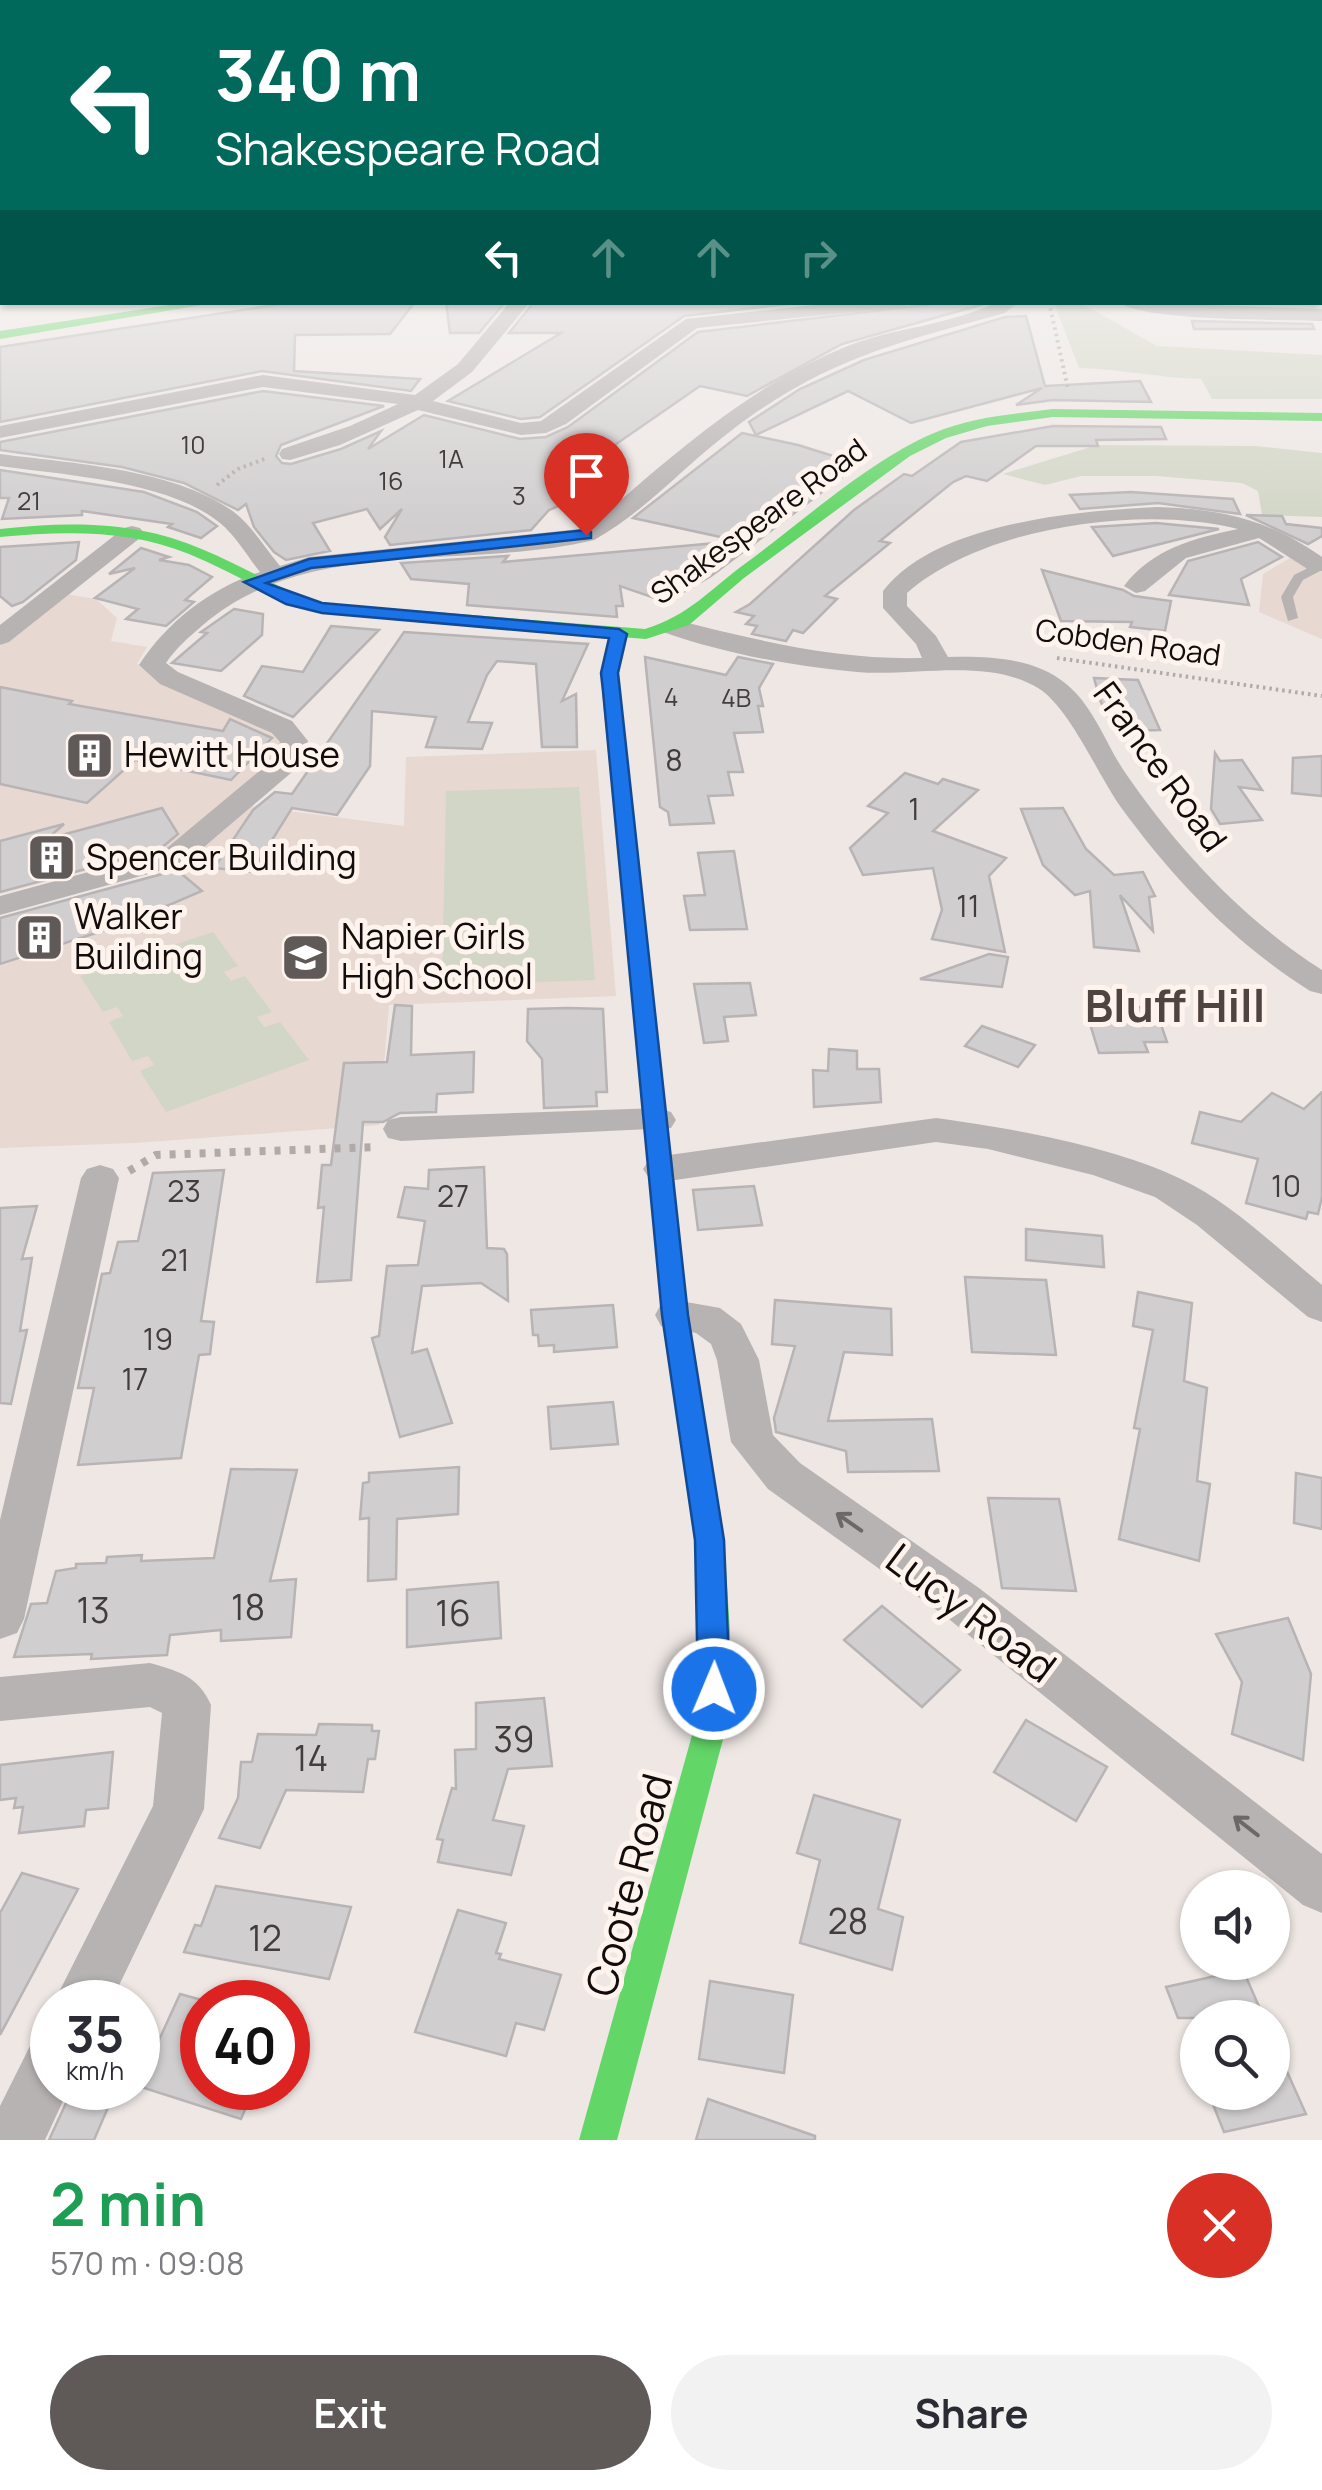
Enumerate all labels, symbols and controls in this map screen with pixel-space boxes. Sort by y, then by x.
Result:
text: 340 m [215,26,421,122]
icon: left [50,40,180,170]
text: Shakespeare Road [215,117,601,179]
icon: left [476,230,531,285]
icon: ahead [581,230,636,285]
icon: ahead [686,230,741,285]
icon: right [791,230,846,285]
house number: 10 [180,427,206,462]
street label: Shakespeare Road [642,428,874,613]
pin [544,433,629,536]
house number: 1A [438,441,464,476]
icon: arrive [559,448,614,503]
house number: 16 [378,463,404,498]
house number: 3 [512,478,526,513]
house number: 21 [17,483,41,518]
street label: Cobden Road [1033,608,1224,675]
street label: France Road [1083,672,1239,861]
house number: 4 [664,679,678,714]
house number: 4B [721,680,751,715]
building icon: Hewitt House [63,729,115,781]
place label: Hewitt House [124,730,340,778]
house number: 8 [665,739,683,780]
house number: 1 [908,788,920,829]
building icon: Spencer Building [25,832,77,884]
place label: Spencer Building [86,833,357,881]
house number: 11 [956,885,980,926]
place label: Walker Building [74,892,203,980]
building icon: Walker Building [13,911,65,963]
place label: Napier Girls High School [341,912,533,1000]
school or university icon: Napier Girls High School [280,931,332,983]
district label: Bluff Hill [1085,974,1265,1036]
house number: 10 [1271,1165,1301,1206]
house number: 23 [167,1170,201,1211]
house number: 27 [437,1175,469,1216]
house number: 21 [161,1239,189,1280]
house number: 19 [143,1318,173,1359]
house number: 17 [122,1358,148,1399]
one-way arrow [836,1512,864,1533]
street label: Lucy Road [875,1529,1068,1695]
house number: 18 [231,1583,265,1631]
house number: 13 [76,1586,110,1634]
house number: 16 [435,1589,471,1637]
position arrow [662,1637,766,1741]
house number: 39 [493,1715,535,1763]
house number: 14 [294,1734,328,1782]
street label: Coote Road [570,1767,686,2002]
one-way arrow [1233,1816,1259,1838]
map controls [1180,1870,1290,2110]
button: sound [1180,1870,1290,1980]
house number: 28 [828,1897,868,1945]
house number: 12 [248,1914,282,1962]
speed limit sign: 40 [180,1980,310,2110]
text: 35 [66,1999,124,2067]
button: search [1180,2000,1290,2110]
text: km/h [66,2053,124,2088]
text: 2 min [50,2162,206,2244]
button: close [1167,2173,1272,2278]
text: 570 m · 09:08 [50,2241,245,2285]
button: Exit [50,2355,651,2470]
button: Share [671,2355,1272,2470]

